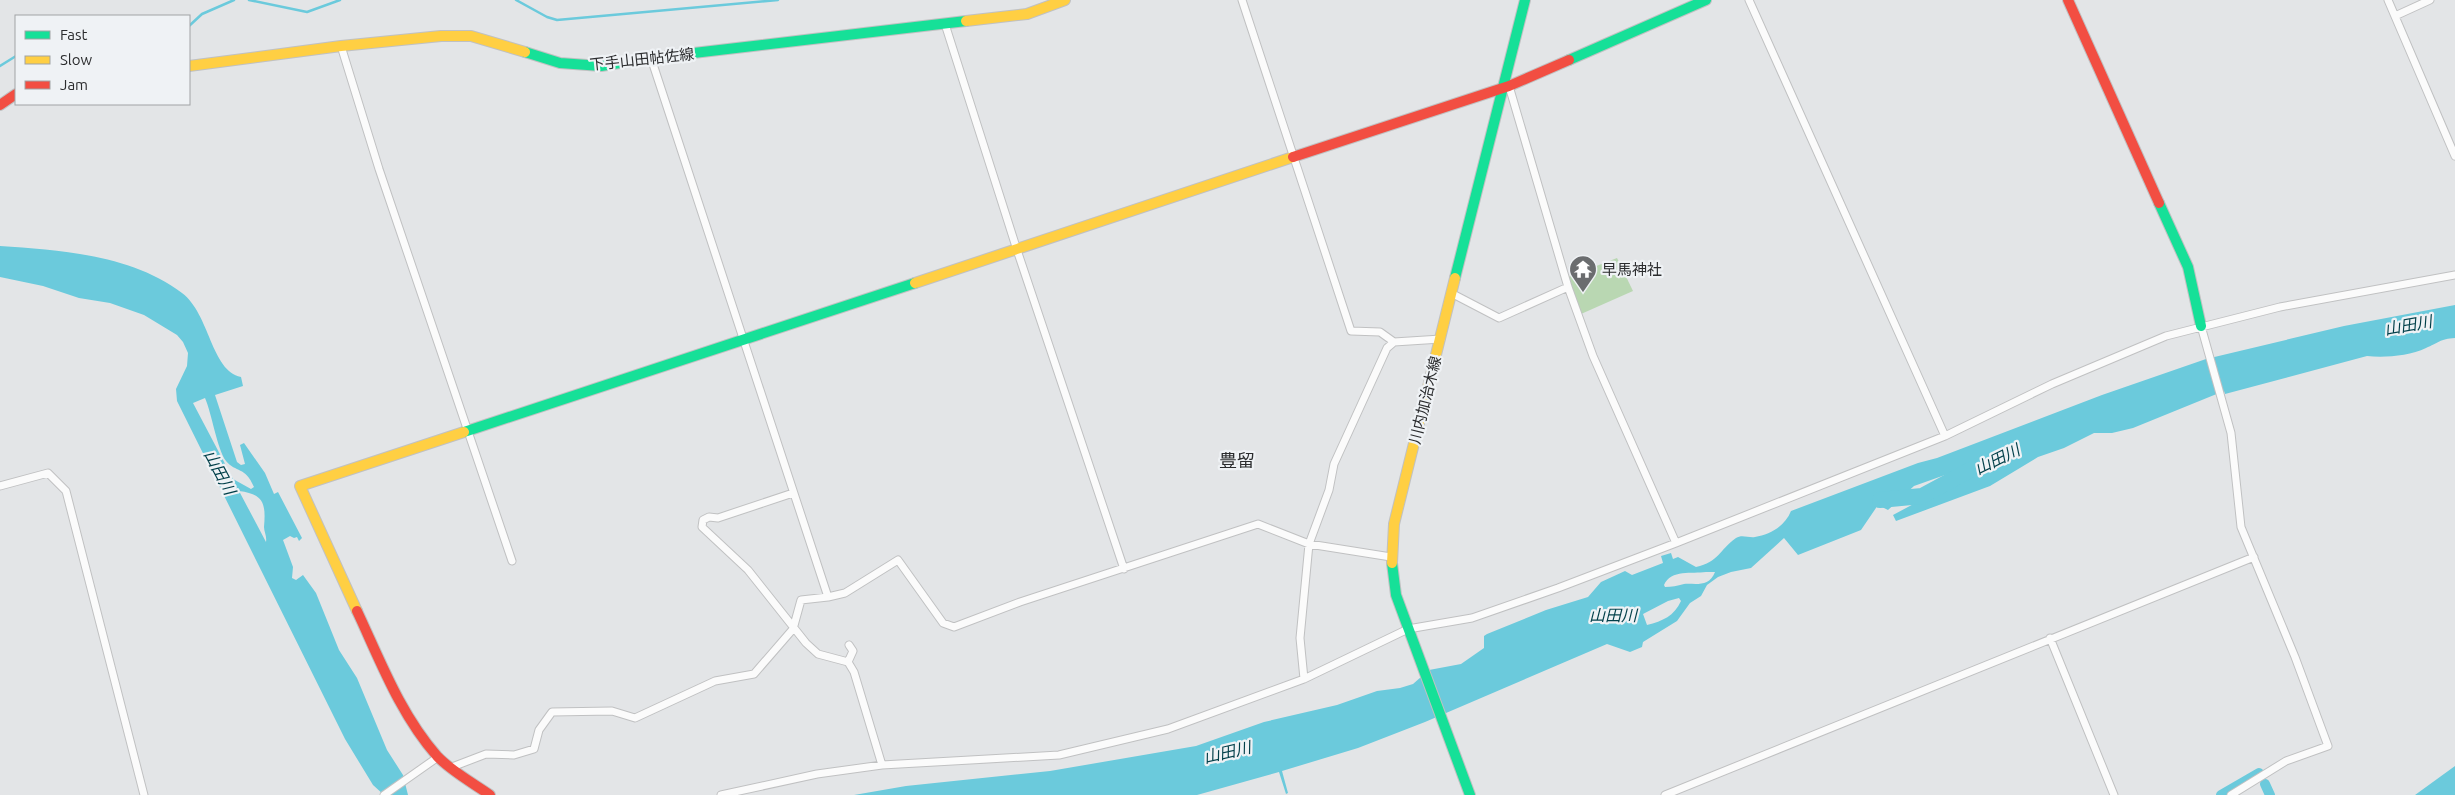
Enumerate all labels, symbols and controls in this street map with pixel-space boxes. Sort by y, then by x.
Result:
legend [15,15,190,105]
text: Fast [60,26,88,43]
street label: 下手山田帖佐線 [589,45,695,73]
text: Slow [60,51,93,68]
text: Jam [60,76,88,93]
temple icon: 早馬神社 [1568,254,1598,293]
place label: 早馬神社 [1602,261,1662,278]
water label: 山田川 [2383,312,2435,338]
street label: 川内加治木線 [1406,354,1444,446]
water label: 山田川 [1971,440,2024,478]
water label: 山田川 [201,447,240,499]
district label: 豊留 [1219,450,1255,470]
water label: 山田川 [1589,606,1639,624]
water label: 山田川 [1202,737,1254,766]

